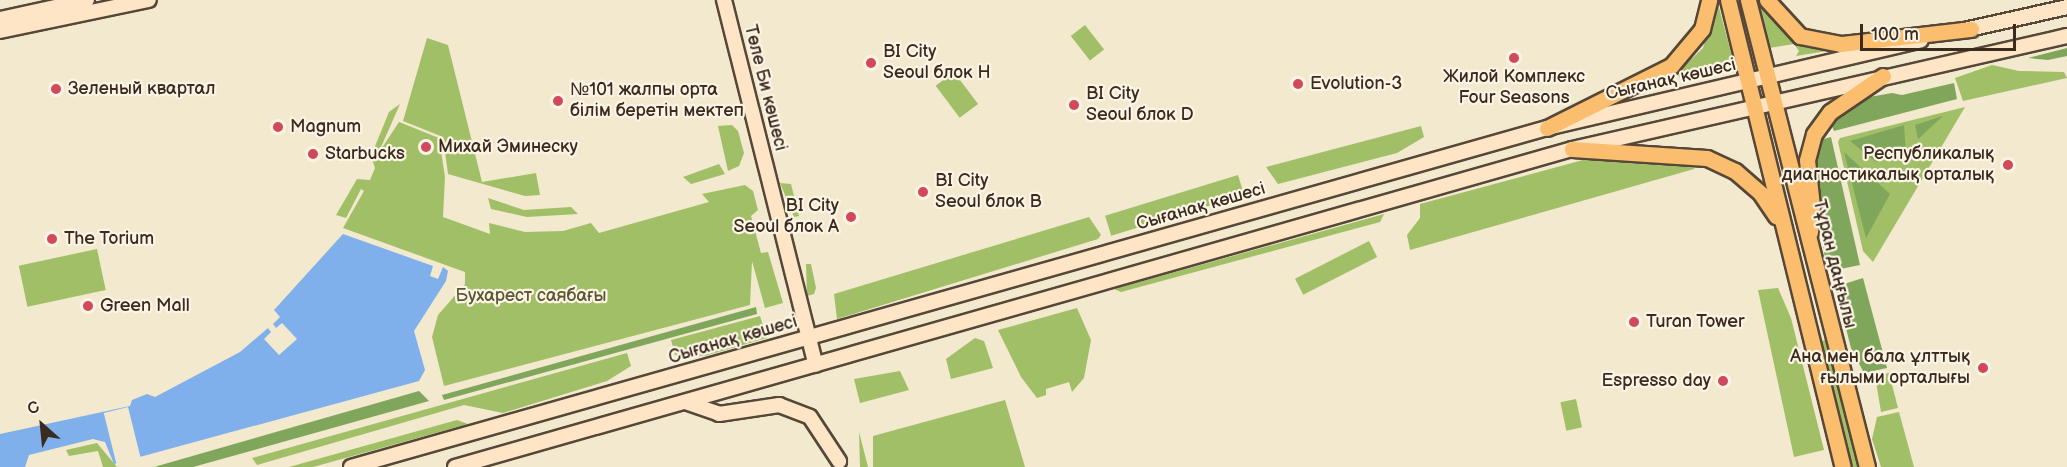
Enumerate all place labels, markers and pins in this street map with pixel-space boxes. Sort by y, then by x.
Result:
place label: BI City Seoul блок H [883,42,991,84]
marker: Жилой Комплекс Four Seasons [1507,51,1521,65]
marker: BI City Seoul блок H [864,56,878,70]
place label: Жилой Комплекс Four Seasons [1443,67,1585,110]
place label: Evolution-3 [1310,73,1402,95]
marker: Evolution-3 [1291,77,1305,91]
place label: Зеленый квартал [68,78,215,100]
place label: №101 жалпы орта білім беретін мектеп [570,80,744,122]
marker: Зеленый квартал [49,82,63,96]
place label: BI City Seoul блок D [1086,84,1194,127]
marker: №101 жалпы орта білім беретін мектеп [551,94,565,108]
marker: BI City Seoul блок D [1067,98,1081,112]
place label: Magnum [290,116,361,138]
marker: Magnum [271,120,285,134]
place label: Михай Эминеску [438,136,578,158]
marker: Михай Эминеску [419,140,433,154]
place label: Starbucks [325,143,405,165]
place label: Республикалық диагностикалық орталық [1782,144,1994,186]
marker: Starbucks [306,147,320,161]
marker: Республикалық диагностикалық орталық [1999,156,2017,174]
place label: BI City Seoul блок B [935,171,1042,213]
marker: BI City Seoul блок B [916,185,930,199]
place label: BI City Seoul блок A [734,196,839,238]
marker: BI City Seoul блок A [844,210,858,224]
place label: The Torium [64,228,155,250]
marker: The Torium [45,232,59,246]
place label: Green Mall [100,295,190,317]
marker: Green Mall [81,299,95,313]
place label: Turan Tower [1646,311,1745,333]
marker: Turan Tower [1627,315,1641,329]
place label: Ана мен бала ұлттық ғылыми орталығы [1790,347,1970,389]
marker: Ана мен бала ұлттық ғылыми орталығы [1974,359,1992,377]
place label: Espresso day [1601,370,1711,392]
marker: Espresso day [1716,374,1730,388]

